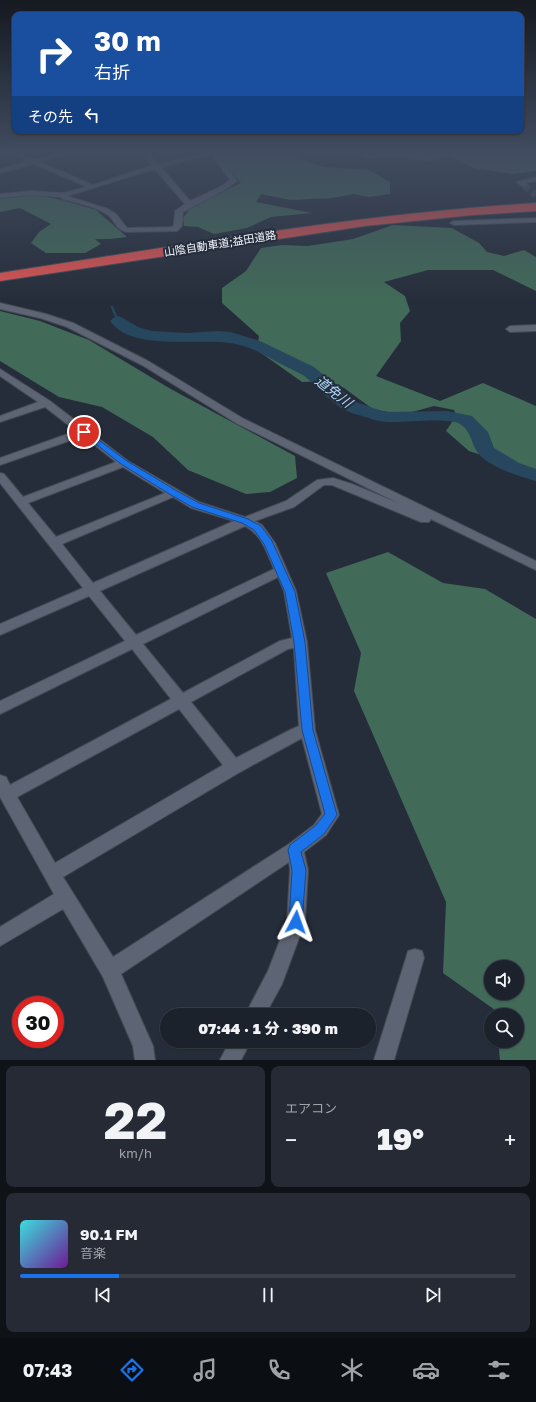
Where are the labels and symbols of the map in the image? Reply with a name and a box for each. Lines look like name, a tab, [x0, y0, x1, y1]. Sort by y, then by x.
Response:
street label: 山陰自動車道;益田道路	[163, 228, 277, 258]
water label: 道免川	[312, 371, 357, 412]
pin	[67, 415, 101, 449]
position arrow	[275, 901, 317, 943]
speed limit sign: 30	[12, 996, 64, 1048]

